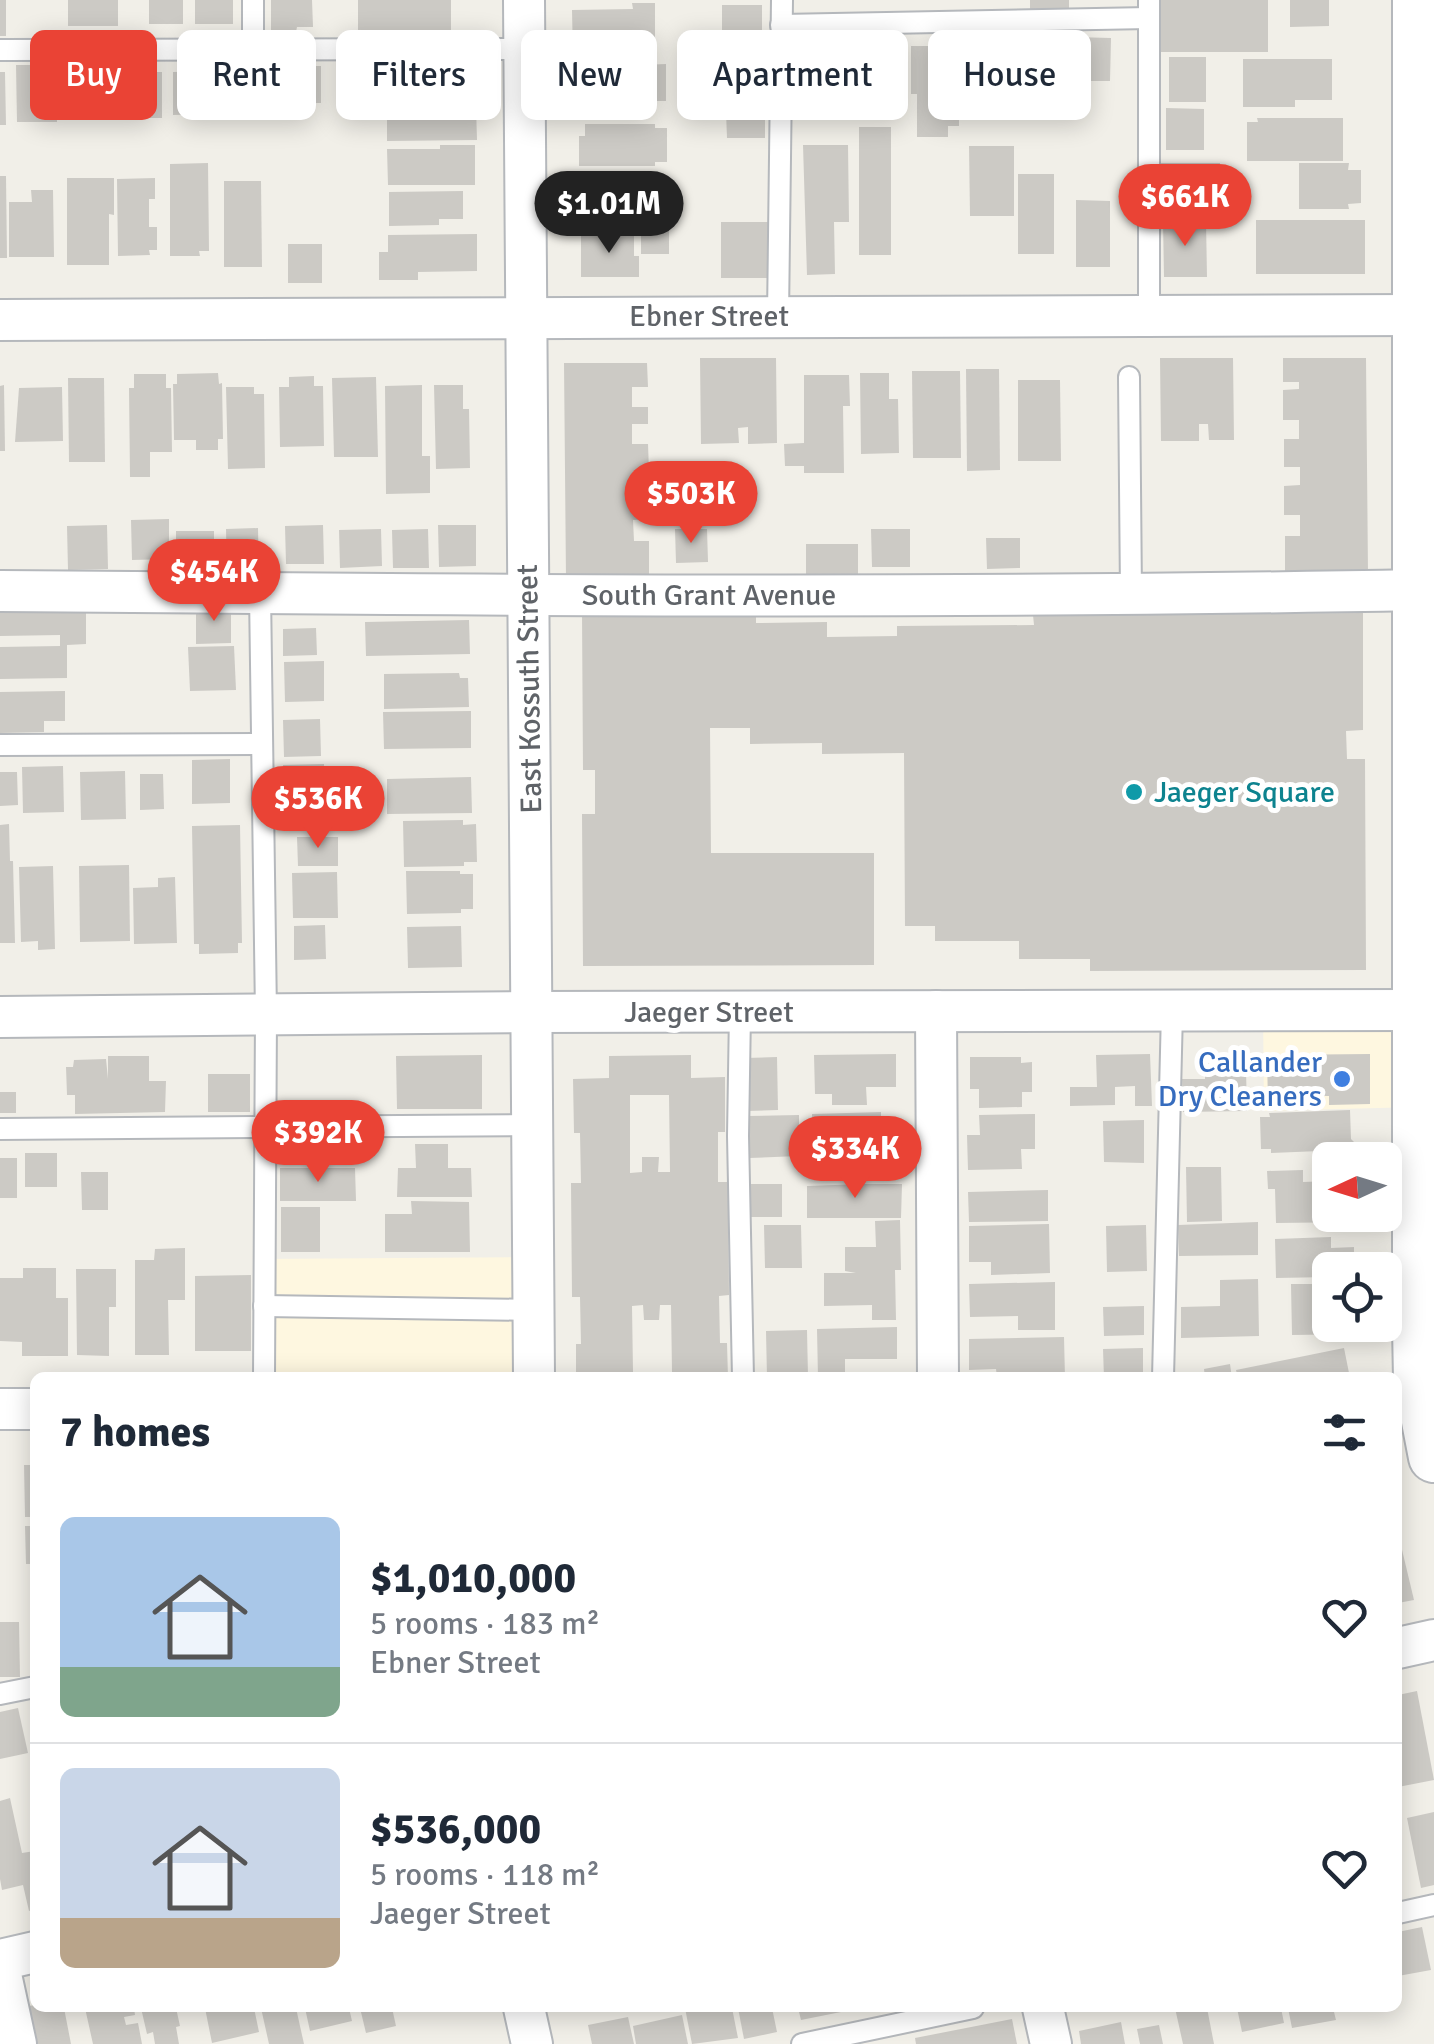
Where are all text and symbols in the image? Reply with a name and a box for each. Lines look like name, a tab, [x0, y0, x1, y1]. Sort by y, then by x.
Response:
chip: Buy	[30, 30, 157, 120]
chip: Rent	[177, 30, 316, 120]
chip: Filters	[336, 30, 501, 120]
chip: New	[521, 30, 657, 120]
chip: Apartment	[677, 30, 908, 120]
chip: House	[928, 30, 1091, 120]
pin: $661K	[1115, 164, 1255, 249]
pin: $1.01M	[528, 171, 690, 256]
text: $661K	[1141, 177, 1229, 216]
text: $1.01M	[557, 184, 661, 223]
street label: Ebner Street	[629, 298, 789, 335]
pin: $503K	[621, 461, 761, 546]
text: $503K	[647, 474, 735, 513]
pin: $454K	[144, 539, 284, 624]
text: $454K	[170, 552, 258, 591]
street label: East Kossuth Street	[509, 564, 550, 814]
street label: South Grant Avenue	[582, 577, 836, 614]
pin: $536K	[248, 766, 388, 851]
place label: Jaeger Square	[1154, 774, 1335, 811]
text: $536K	[274, 779, 362, 818]
marker: Jaeger Square	[1123, 781, 1145, 803]
street label: Jaeger Street	[624, 994, 794, 1031]
place label: Callander Dry Cleaners	[1158, 1044, 1322, 1115]
marker: Callander Dry Cleaners	[1331, 1068, 1353, 1090]
pin: $392K	[248, 1100, 388, 1185]
text: $392K	[274, 1113, 362, 1152]
pin: $334K	[785, 1116, 925, 1201]
text: $334K	[811, 1129, 899, 1168]
north arrow	[1312, 1142, 1402, 1232]
map controls	[1312, 1142, 1402, 1342]
button: locate	[1312, 1252, 1402, 1342]
icon: filters	[1317, 1405, 1372, 1460]
text: 7 homes	[60, 1407, 210, 1458]
text: $1,010,000	[370, 1553, 576, 1604]
icon: home	[140, 1557, 260, 1677]
icon: heart	[1317, 1590, 1372, 1645]
text: 5 rooms · 183 m²	[370, 1604, 600, 1643]
text: Ebner Street	[370, 1643, 541, 1682]
text: $536,000	[370, 1804, 541, 1855]
icon: home	[140, 1808, 260, 1928]
icon: heart	[1317, 1841, 1372, 1896]
text: 5 rooms · 118 m²	[370, 1855, 600, 1894]
text: Jaeger Street	[370, 1894, 551, 1933]

